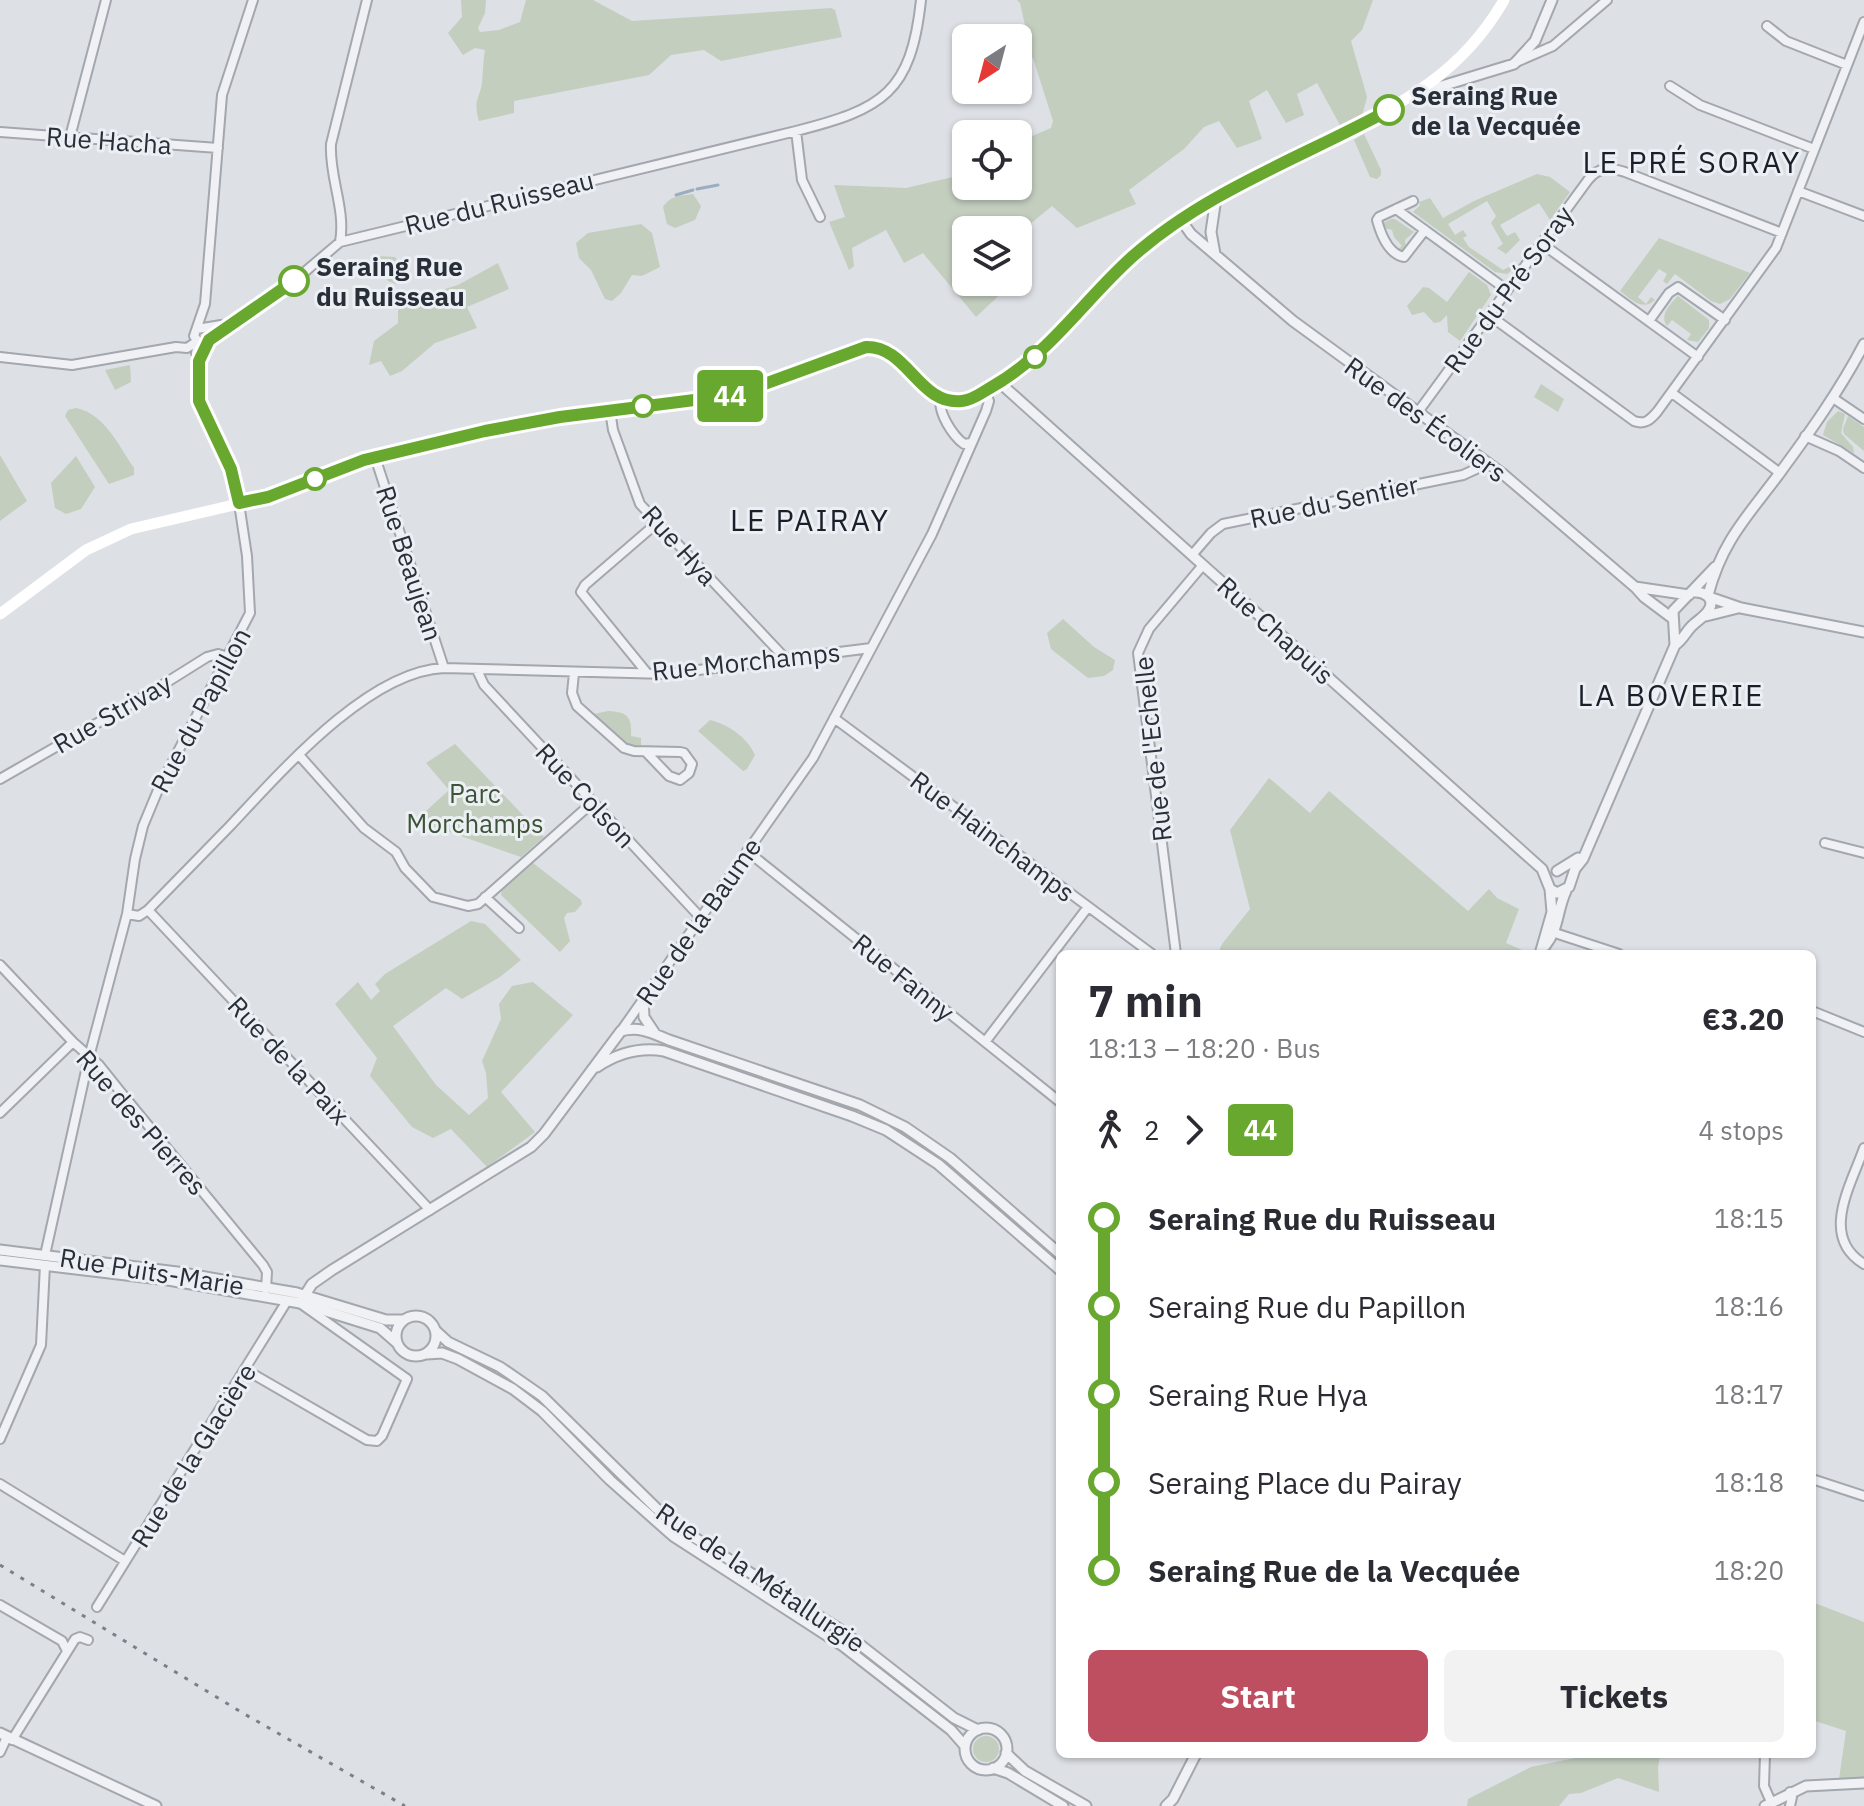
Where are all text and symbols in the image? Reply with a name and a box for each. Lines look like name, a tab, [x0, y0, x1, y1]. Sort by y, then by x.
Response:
north arrow	[952, 24, 1032, 104]
map controls	[952, 24, 1032, 296]
place label: Seraing Rue de la Vecquée	[1411, 78, 1581, 142]
marker: Seraing Rue de la Vecquée	[1374, 95, 1404, 125]
street label: Rue Hacha	[45, 119, 173, 161]
button: locate	[952, 120, 1032, 200]
district label: LE PRÉ SORAY	[1583, 142, 1801, 181]
street label: Rue du Ruisseau	[401, 162, 597, 242]
street label: Rue du Pré Soray	[1436, 199, 1580, 379]
button: layers	[952, 216, 1032, 296]
place label: Seraing Rue du Ruisseau	[316, 249, 465, 313]
marker: Seraing Rue du Ruisseau	[279, 266, 309, 296]
unlabelled marker	[1024, 346, 1046, 368]
street label: Rue des Écoliers	[1338, 349, 1514, 489]
line badge: 44	[694, 370, 766, 422]
text: 44	[713, 377, 747, 414]
unlabelled marker	[632, 395, 654, 417]
street label: Rue du Sentier	[1247, 466, 1422, 535]
unlabelled marker	[304, 468, 326, 490]
street label: Rue Beaujean	[369, 481, 451, 645]
street label: Rue Hya	[635, 498, 725, 592]
district label: LE PAIRAY	[730, 500, 890, 539]
street label: Rue Chapuis	[1211, 569, 1341, 691]
street label: Rue du Papillon	[142, 622, 258, 798]
street label: Rue Morchamps	[650, 634, 842, 688]
street label: Rue de l'Echelle	[1125, 655, 1179, 843]
street label: Rue Strivay	[47, 665, 177, 761]
district label: LA BOVERIE	[1578, 675, 1764, 714]
street label: Rue Colson	[529, 735, 643, 855]
street label: Rue Hainchamps	[904, 763, 1082, 909]
park label: Parc Morchamps	[406, 776, 544, 840]
street label: Rue de la Baume	[628, 831, 768, 1011]
street label: Rue Fanny	[846, 926, 962, 1028]
text: 7 min	[1088, 972, 1203, 1029]
street label: Rue de la Paix	[221, 989, 357, 1131]
text: €3.20	[1702, 999, 1784, 1038]
text: 18:13 – 18:20 · Bus	[1088, 1031, 1321, 1065]
street label: Rue des Pierres	[69, 1042, 215, 1202]
icon: walk	[1088, 1108, 1132, 1152]
icon: forward	[1172, 1108, 1216, 1152]
text: 44	[1244, 1111, 1277, 1148]
text: 2	[1144, 1113, 1160, 1147]
text: 4 stops	[1698, 1113, 1784, 1147]
text: Seraing Rue du Ruisseau	[1148, 1199, 1496, 1238]
text: 18:15	[1714, 1201, 1784, 1235]
street label: Rue Puits-Marie	[57, 1240, 247, 1302]
text: Seraing Rue du Papillon	[1148, 1287, 1466, 1326]
text: 18:16	[1714, 1289, 1784, 1323]
street label: Rue de la Glacière	[123, 1357, 263, 1553]
text: Seraing Rue Hya	[1148, 1375, 1368, 1414]
text: 18:17	[1714, 1377, 1784, 1411]
text: Seraing Place du Pairay	[1148, 1463, 1462, 1502]
text: 18:18	[1714, 1465, 1784, 1499]
street label: Rue de la Métallurgie	[650, 1494, 872, 1660]
text: Seraing Rue de la Vecquée	[1148, 1551, 1520, 1590]
text: 18:20	[1714, 1553, 1784, 1587]
button: Start	[1088, 1650, 1428, 1742]
button: Tickets	[1444, 1650, 1784, 1742]

